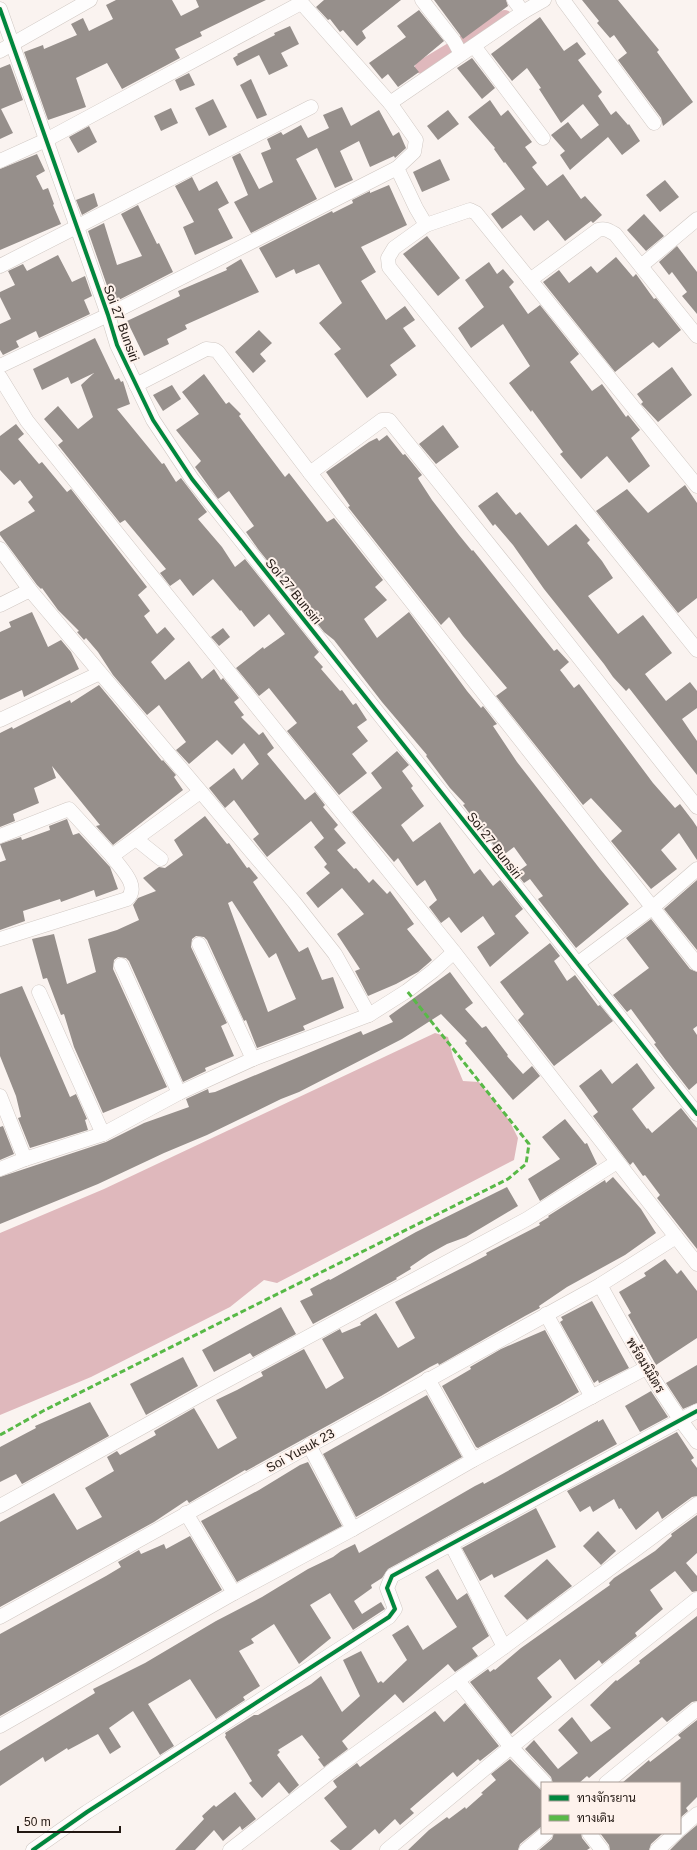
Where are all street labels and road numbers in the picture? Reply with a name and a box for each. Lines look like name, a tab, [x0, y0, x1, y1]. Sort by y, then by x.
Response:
street label: Soi 27 Bunsiri	[101, 283, 142, 364]
street label: Soi 27 Bunsiri	[263, 555, 325, 627]
street label: Soi 27 Bunsiri	[464, 809, 525, 882]
street label: พร้อมนิมิตร	[623, 1334, 670, 1396]
street label: Soi Yusuk 23	[264, 1426, 337, 1475]

